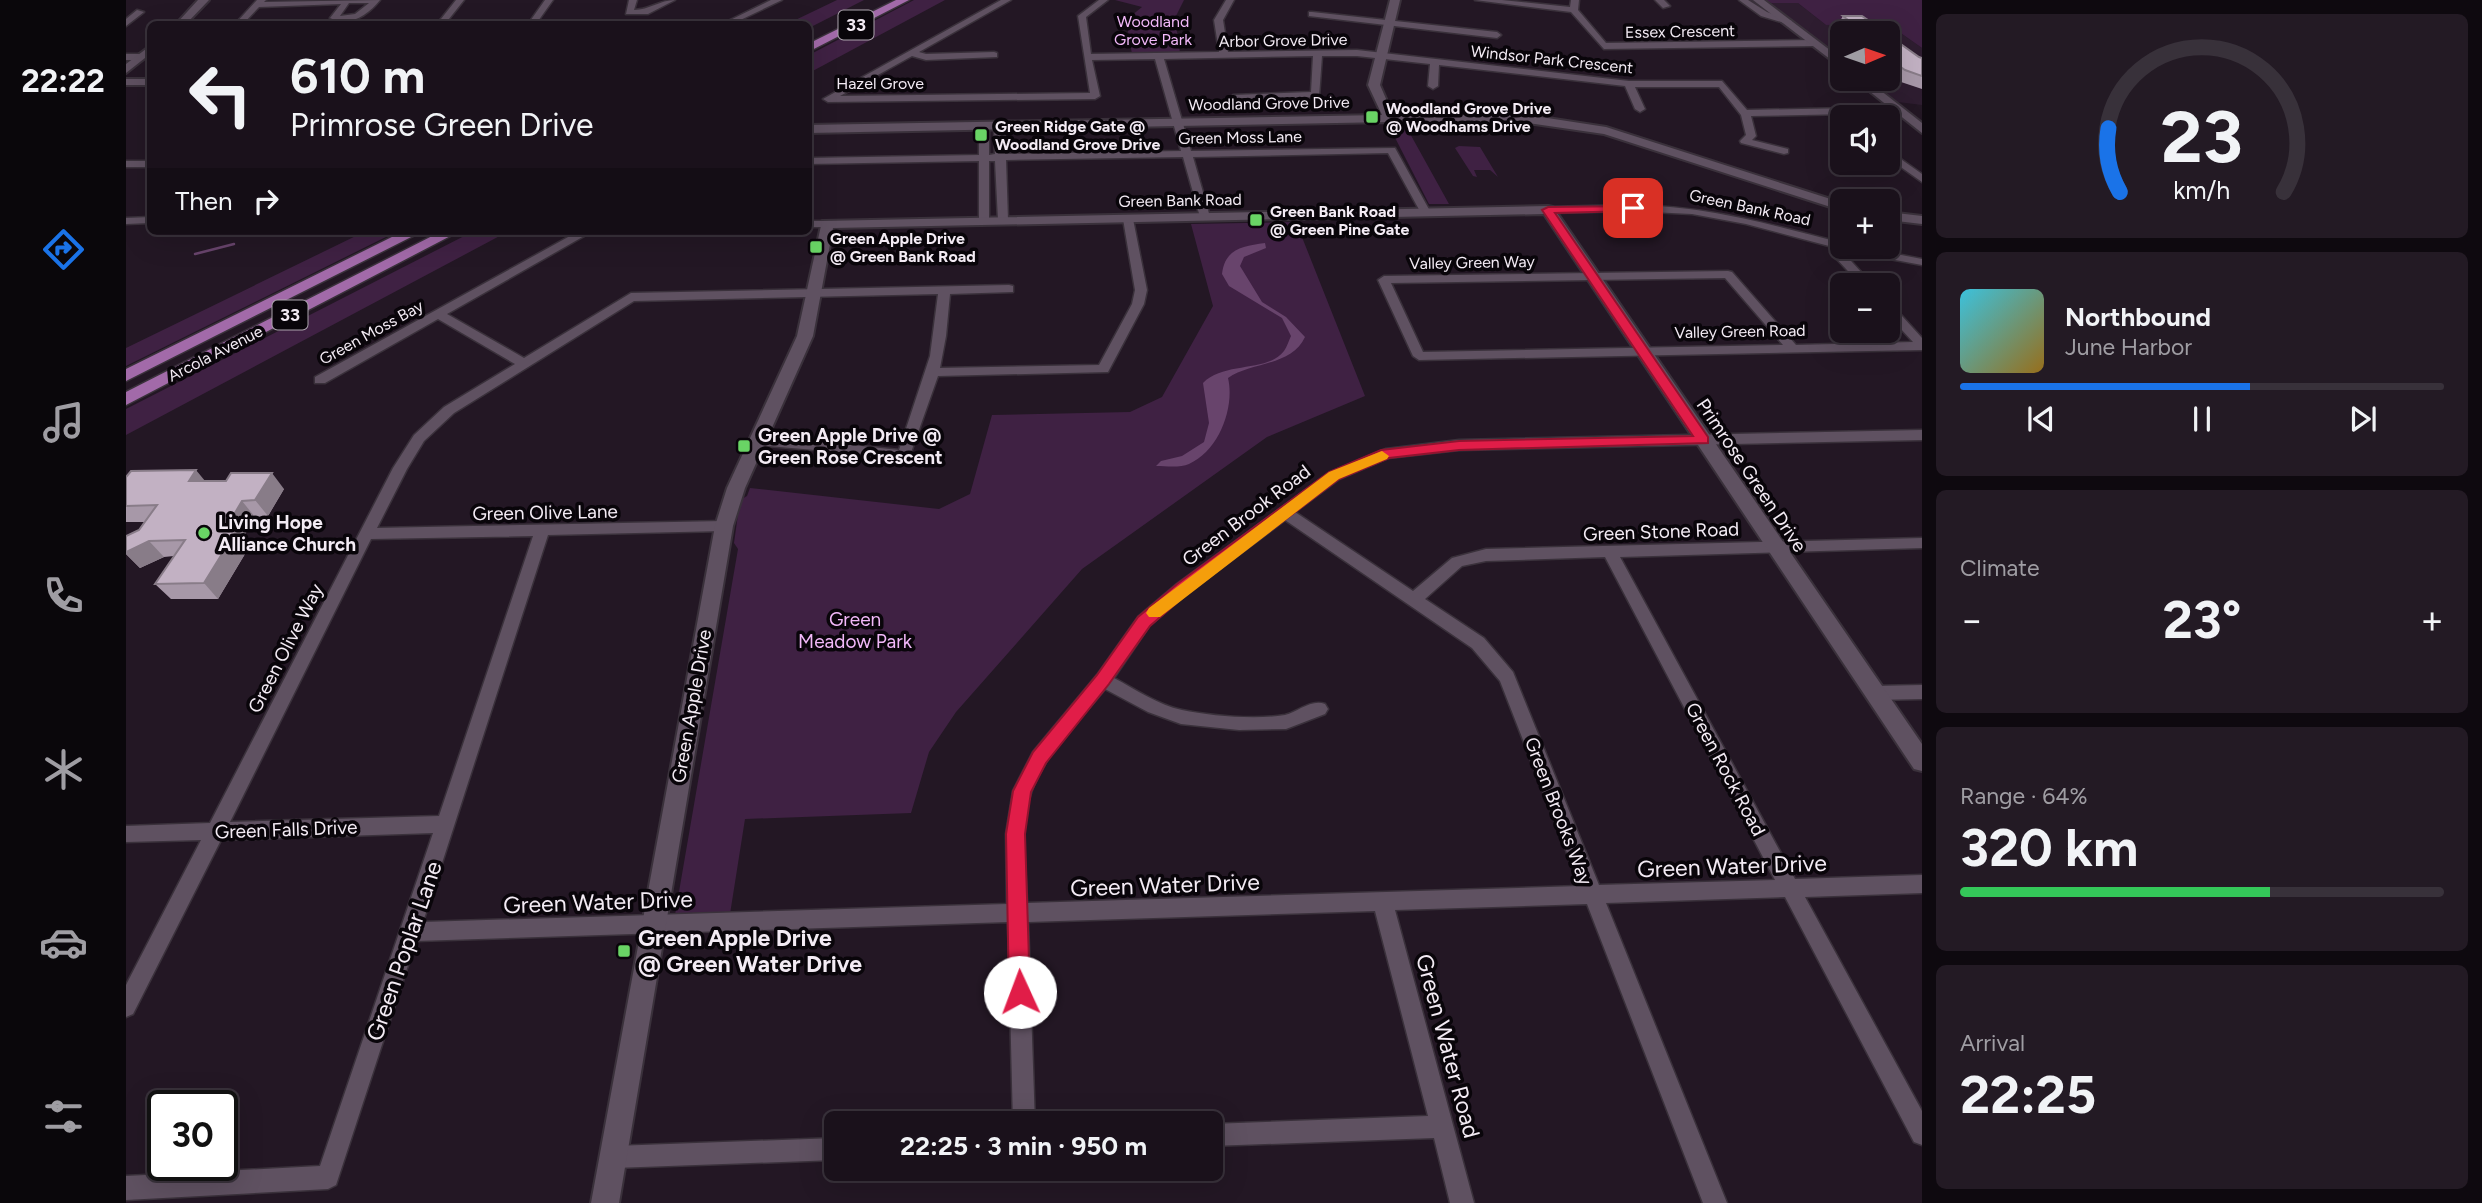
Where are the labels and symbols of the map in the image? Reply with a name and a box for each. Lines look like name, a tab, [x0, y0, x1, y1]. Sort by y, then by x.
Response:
road number: 33	[838, 10, 874, 40]
park label: Woodland Grove Park	[1114, 12, 1192, 49]
street label: Essex Crescent	[1625, 21, 1735, 42]
north arrow	[1830, 21, 1900, 91]
street label: Arbor Grove Drive	[1218, 30, 1348, 51]
street label: Windsor Park Crescent	[1470, 42, 1634, 77]
street label: Hazel Grove	[836, 74, 924, 93]
street label: Woodland Grove Drive	[1188, 93, 1350, 114]
place label: Woodland Grove Drive @ Woodhams Drive	[1386, 99, 1551, 136]
marker: Woodland Grove Drive @ Woodhams Drive	[1364, 109, 1380, 125]
place label: Green Ridge Gate @ Woodland Grove Drive	[995, 117, 1160, 154]
marker: Green Ridge Gate @ Woodland Grove Drive	[973, 127, 989, 143]
street label: Green Moss Lane	[1178, 127, 1302, 148]
pin	[1603, 178, 1663, 238]
street label: Green Bank Road	[1688, 185, 1812, 230]
street label: Green Bank Road	[1118, 190, 1242, 211]
place label: Green Bank Road @ Green Pine Gate	[1270, 202, 1410, 239]
marker: Green Bank Road @ Green Pine Gate	[1248, 212, 1264, 228]
place label: Green Apple Drive @ Green Bank Road	[830, 229, 976, 266]
marker: Green Apple Drive @ Green Bank Road	[808, 239, 824, 255]
street label: Valley Green Way	[1409, 252, 1536, 273]
street label: Green Moss Bay	[316, 296, 427, 369]
road number: 33	[272, 300, 308, 330]
street label: Arcola Avenue	[165, 321, 266, 385]
street label: Valley Green Road	[1674, 321, 1806, 342]
street label: Primrose Green Drive	[1692, 394, 1811, 556]
place label: Green Apple Drive @ Green Rose Crescent	[758, 424, 943, 469]
marker: Green Apple Drive @ Green Rose Crescent	[736, 438, 752, 454]
street label: Green Brook Road	[1178, 460, 1315, 571]
street label: Green Olive Lane	[472, 500, 618, 525]
place label: Living Hope Alliance Church	[218, 511, 356, 556]
street label: Green Stone Road	[1583, 517, 1739, 546]
marker: Living Hope Alliance Church	[196, 525, 212, 541]
street label: Green Olive Way	[243, 580, 328, 717]
park label: Green Meadow Park	[798, 608, 913, 653]
street label: Green Apple Drive	[667, 628, 716, 785]
street label: Green Rock Road	[1681, 699, 1770, 840]
street label: Green Brooks Way	[1520, 734, 1597, 888]
street label: Green Falls Drive	[214, 816, 358, 843]
street label: Green Water Drive	[1637, 849, 1827, 883]
street label: Green Poplar Lane	[360, 857, 448, 1045]
street label: Green Water Drive	[1070, 868, 1260, 902]
street label: Green Water Drive	[503, 885, 693, 919]
place label: Green Apple Drive @ Green Water Drive	[638, 924, 862, 978]
marker: Green Apple Drive @ Green Water Drive	[616, 943, 632, 959]
street label: Green Water Road	[1410, 951, 1486, 1141]
position arrow	[983, 955, 1057, 1029]
speed limit sign: 30	[147, 1090, 238, 1181]

